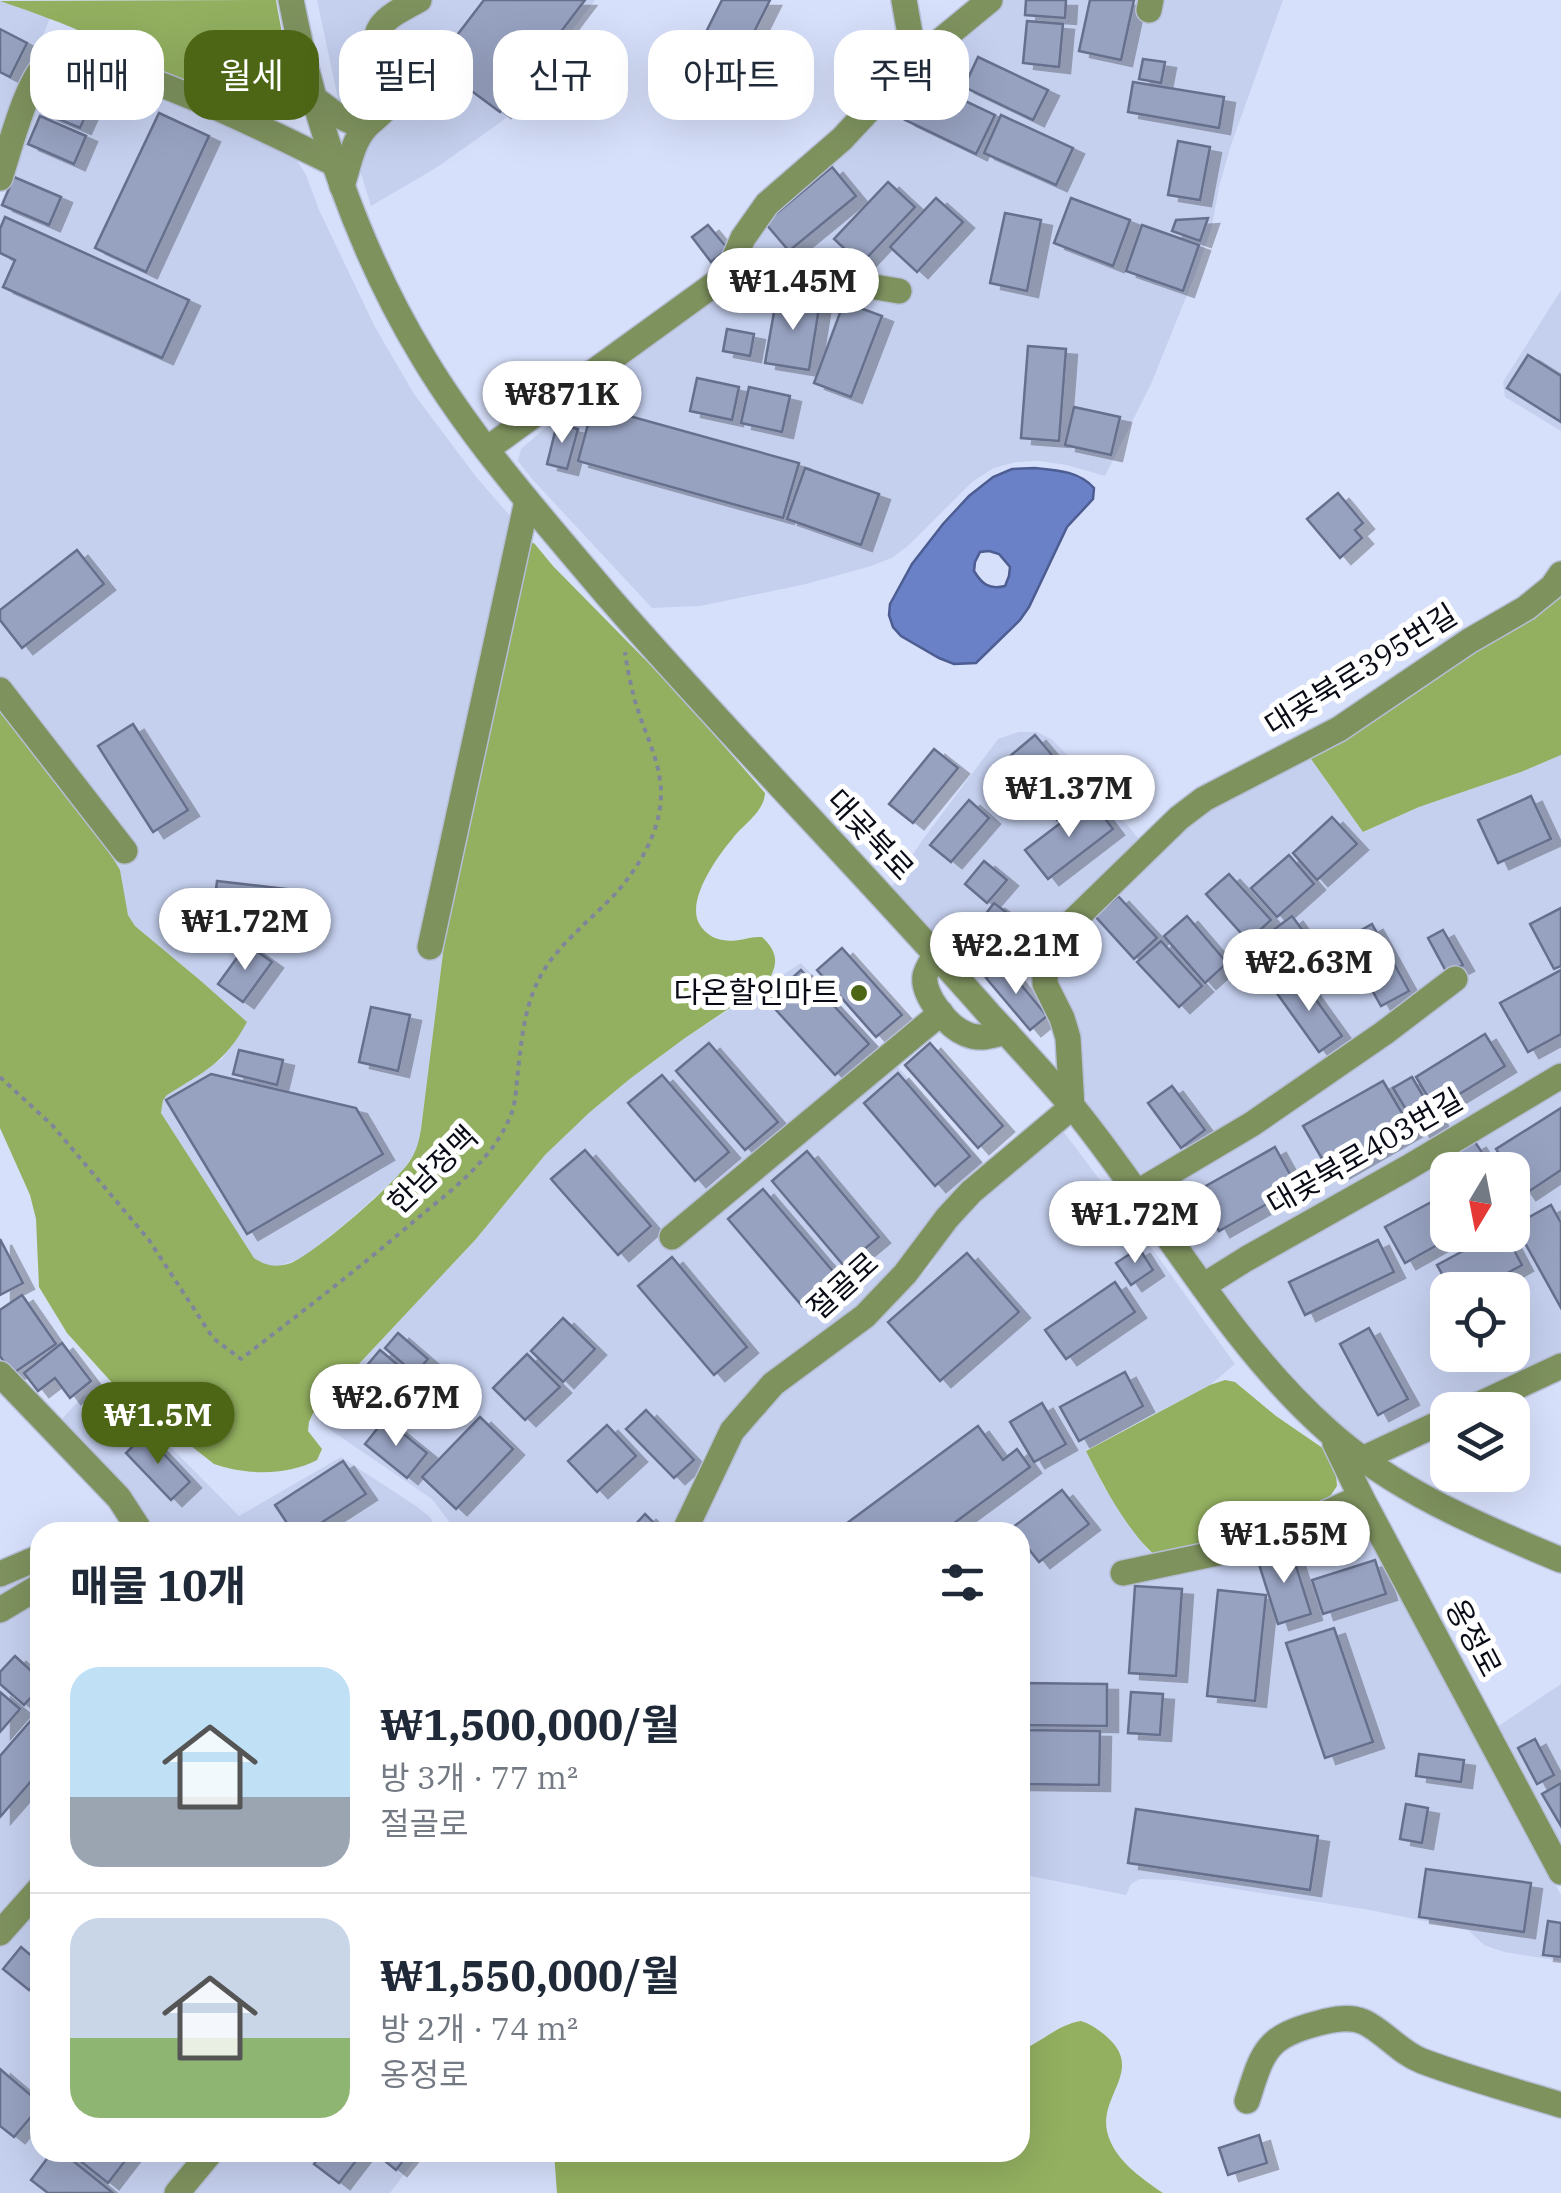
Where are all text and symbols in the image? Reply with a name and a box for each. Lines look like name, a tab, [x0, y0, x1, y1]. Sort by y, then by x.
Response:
chip: 매매	[30, 30, 164, 120]
chip: 월세	[184, 30, 319, 120]
chip: 필터	[339, 30, 473, 120]
chip: 신규	[493, 30, 628, 120]
chip: 아파트	[648, 30, 814, 120]
chip: 주택	[834, 30, 969, 120]
pin: ₩1.45M	[712, 248, 874, 333]
text: ₩1.45M	[729, 259, 857, 301]
pin: ₩871K	[492, 361, 632, 446]
text: ₩871K	[505, 372, 619, 414]
street label: 대곶북로395번길	[1257, 594, 1464, 743]
pin: ₩1.37M	[988, 755, 1150, 840]
text: ₩1.37M	[1005, 766, 1133, 808]
street label: 대곶북로	[819, 780, 923, 888]
pin: ₩1.72M	[164, 888, 326, 973]
text: ₩1.72M	[181, 899, 309, 941]
pin: ₩2.21M	[935, 912, 1097, 997]
text: ₩2.21M	[952, 923, 1080, 965]
pin: ₩2.63M	[1228, 929, 1390, 1014]
text: ₩2.63M	[1245, 940, 1373, 982]
place label: 다온할인마트	[673, 972, 839, 1011]
marker: 다온할인마트	[848, 982, 870, 1004]
street label: 대곶북로403번길	[1259, 1079, 1469, 1222]
street label: 한남정맥	[379, 1117, 485, 1221]
north arrow	[1430, 1152, 1530, 1252]
map controls	[1430, 1152, 1530, 1492]
pin: ₩1.72M	[1054, 1181, 1216, 1266]
text: ₩1.72M	[1071, 1192, 1199, 1234]
street label: 절골로	[798, 1243, 886, 1327]
button: locate	[1430, 1272, 1530, 1372]
pin: ₩2.67M	[315, 1364, 477, 1449]
text: ₩2.67M	[332, 1375, 460, 1417]
pin: ₩1.5M	[88, 1382, 228, 1467]
button: layers	[1430, 1392, 1530, 1492]
text: ₩1.5M	[104, 1393, 212, 1435]
pin: ₩1.55M	[1203, 1501, 1365, 1586]
text: ₩1.55M	[1220, 1512, 1348, 1554]
icon: filters	[935, 1555, 990, 1610]
text: 매물 10개	[70, 1558, 246, 1613]
street label: 옹정로	[1438, 1592, 1511, 1683]
text: ₩1,500,000/월	[380, 1697, 680, 1752]
icon: home	[150, 1707, 270, 1827]
text: 방 3개 · 77 m²	[380, 1756, 578, 1798]
text: 절골로	[380, 1802, 468, 1844]
text: ₩1,550,000/월	[380, 1948, 680, 2003]
icon: home	[150, 1958, 270, 2078]
text: 방 2개 · 74 m²	[380, 2007, 578, 2049]
text: 옹정로	[380, 2053, 468, 2095]

